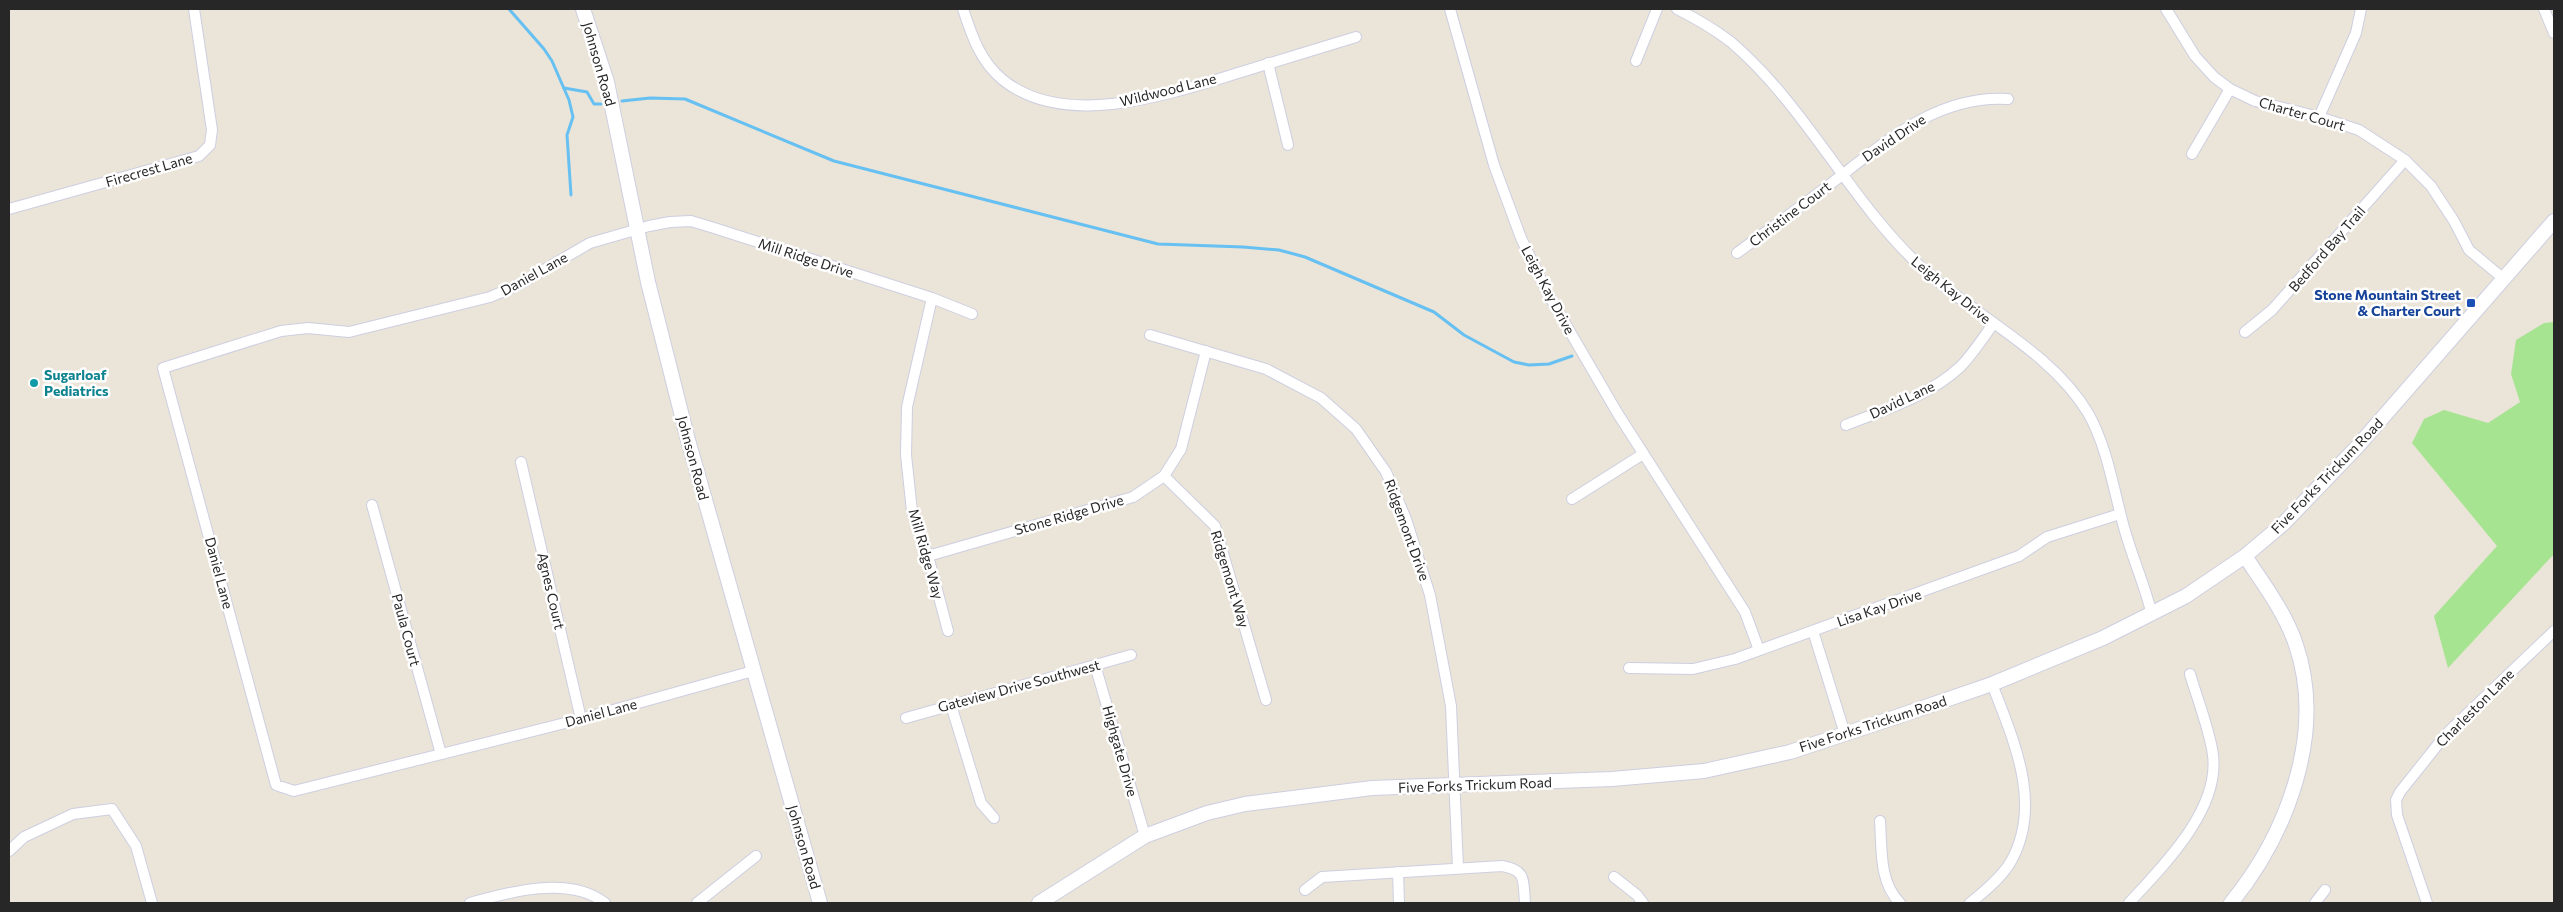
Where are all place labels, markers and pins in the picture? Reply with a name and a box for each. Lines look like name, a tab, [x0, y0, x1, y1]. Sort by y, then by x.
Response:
place label: Stone Mountain Street & Charter Court	[2314, 286, 2461, 319]
marker: Stone Mountain Street & Charter Court	[2465, 297, 2477, 309]
place label: Sugarloaf Pediatrics	[44, 366, 109, 399]
marker: Sugarloaf Pediatrics	[28, 377, 40, 389]

